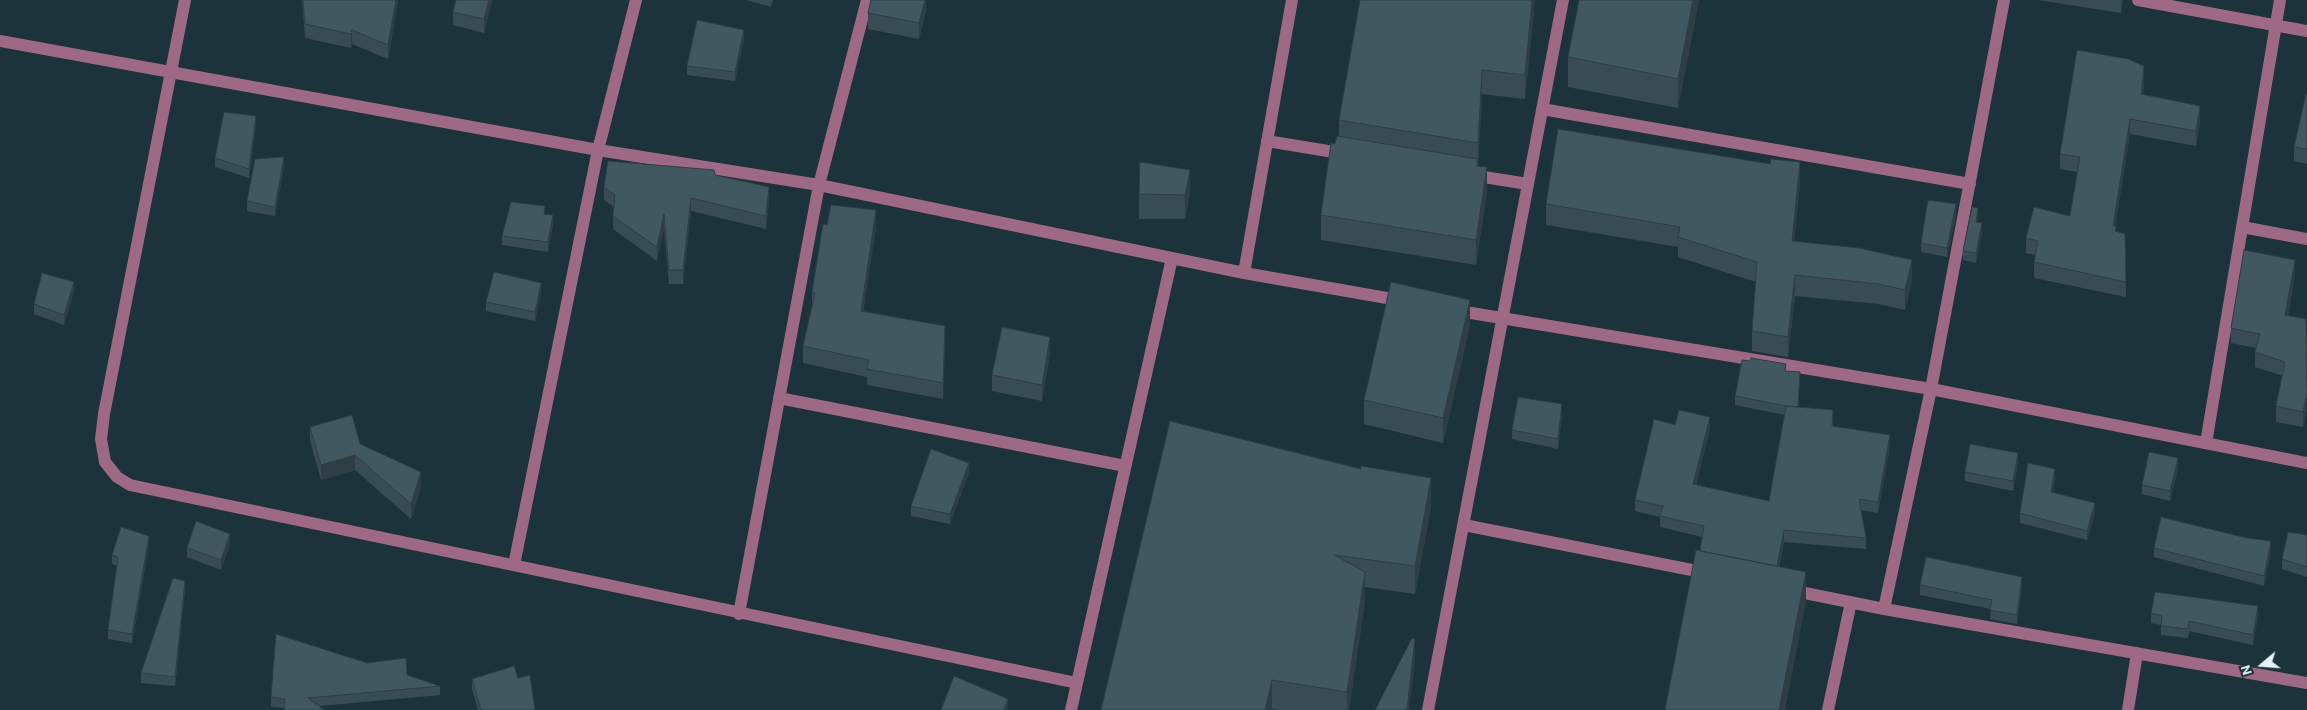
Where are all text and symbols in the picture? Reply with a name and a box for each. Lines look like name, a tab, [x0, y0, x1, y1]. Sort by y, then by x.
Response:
north arrow	[2237, 640, 2287, 690]
text: N	[2238, 662, 2257, 677]

